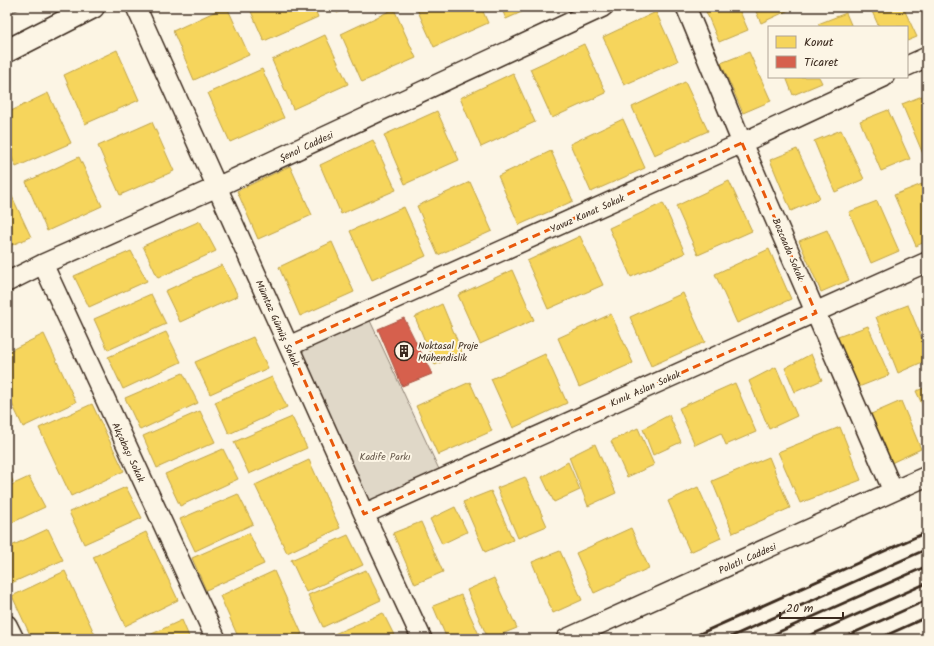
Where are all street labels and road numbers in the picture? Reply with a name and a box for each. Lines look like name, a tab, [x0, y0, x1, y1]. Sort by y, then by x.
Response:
street label: Şenol Caddesi	[277, 127, 337, 166]
street label: Yavuz Kanat Sokak	[547, 190, 628, 238]
street label: Bozcaada Sokak	[768, 216, 809, 284]
street label: Mümtaz Gümüş Sokak	[251, 277, 304, 370]
street label: Kınık Aslan Sokak	[607, 366, 684, 412]
street label: Akçabaşı Sokak	[107, 420, 149, 485]
street label: Polatlı Caddesi	[716, 539, 779, 579]

